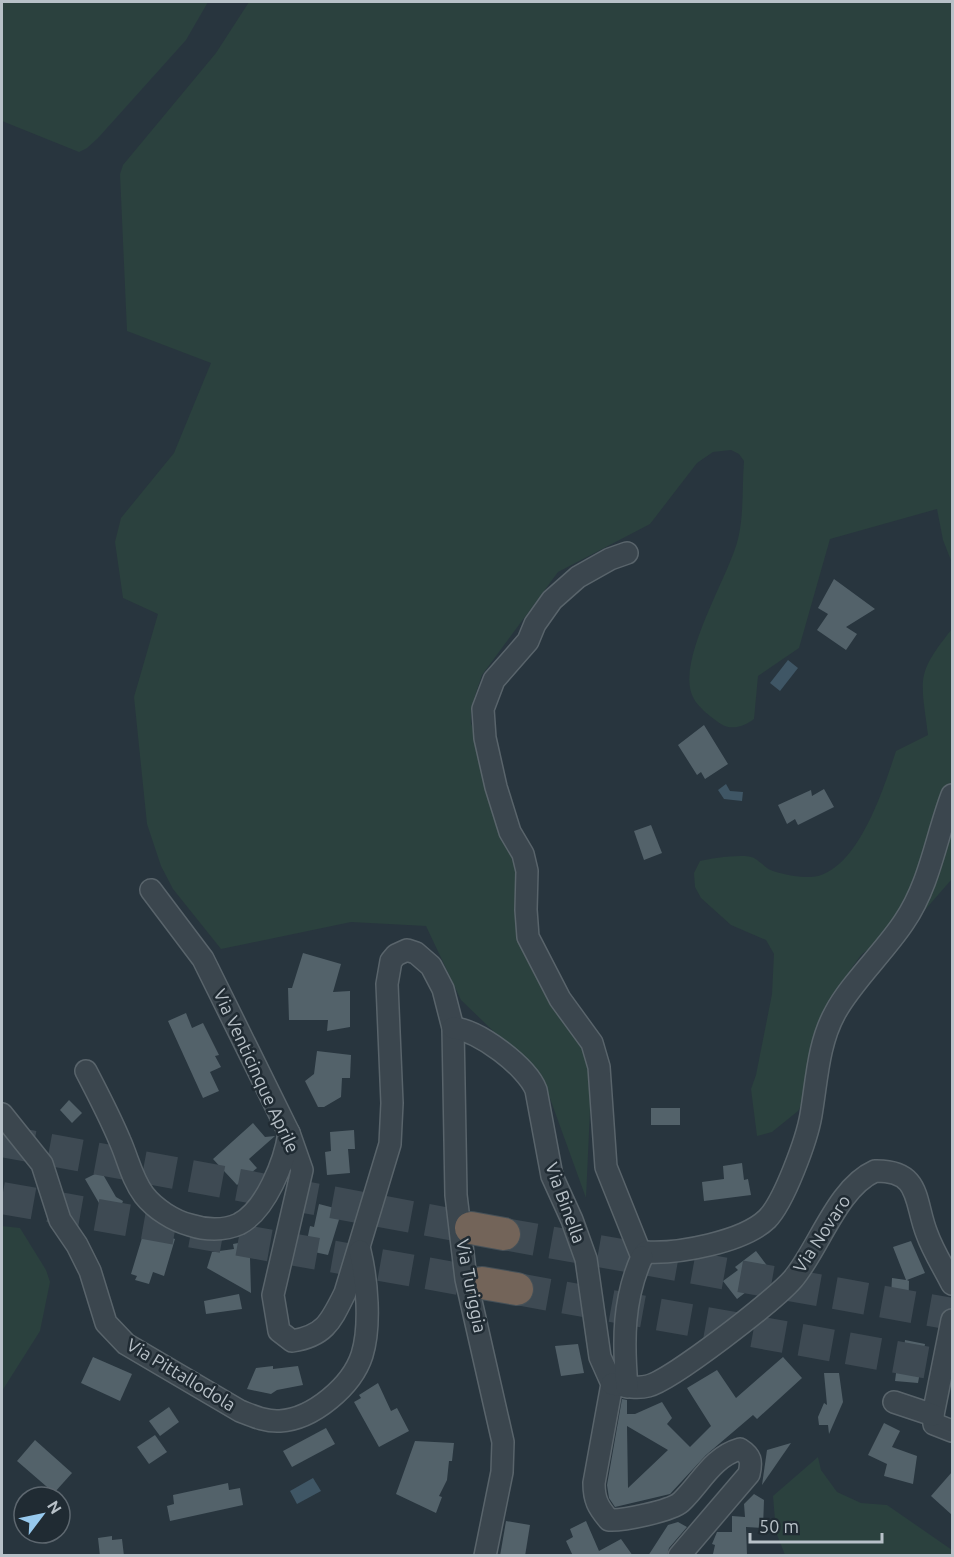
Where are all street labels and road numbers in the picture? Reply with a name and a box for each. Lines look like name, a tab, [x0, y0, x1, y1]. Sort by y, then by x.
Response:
street label: Via Venticinque Aprile	[210, 986, 304, 1156]
street label: Via Binella	[542, 1160, 590, 1246]
street label: Via Novaro	[789, 1191, 854, 1276]
street label: Via Turiggia	[453, 1237, 491, 1334]
street label: Via Pittallodola	[124, 1334, 240, 1414]

